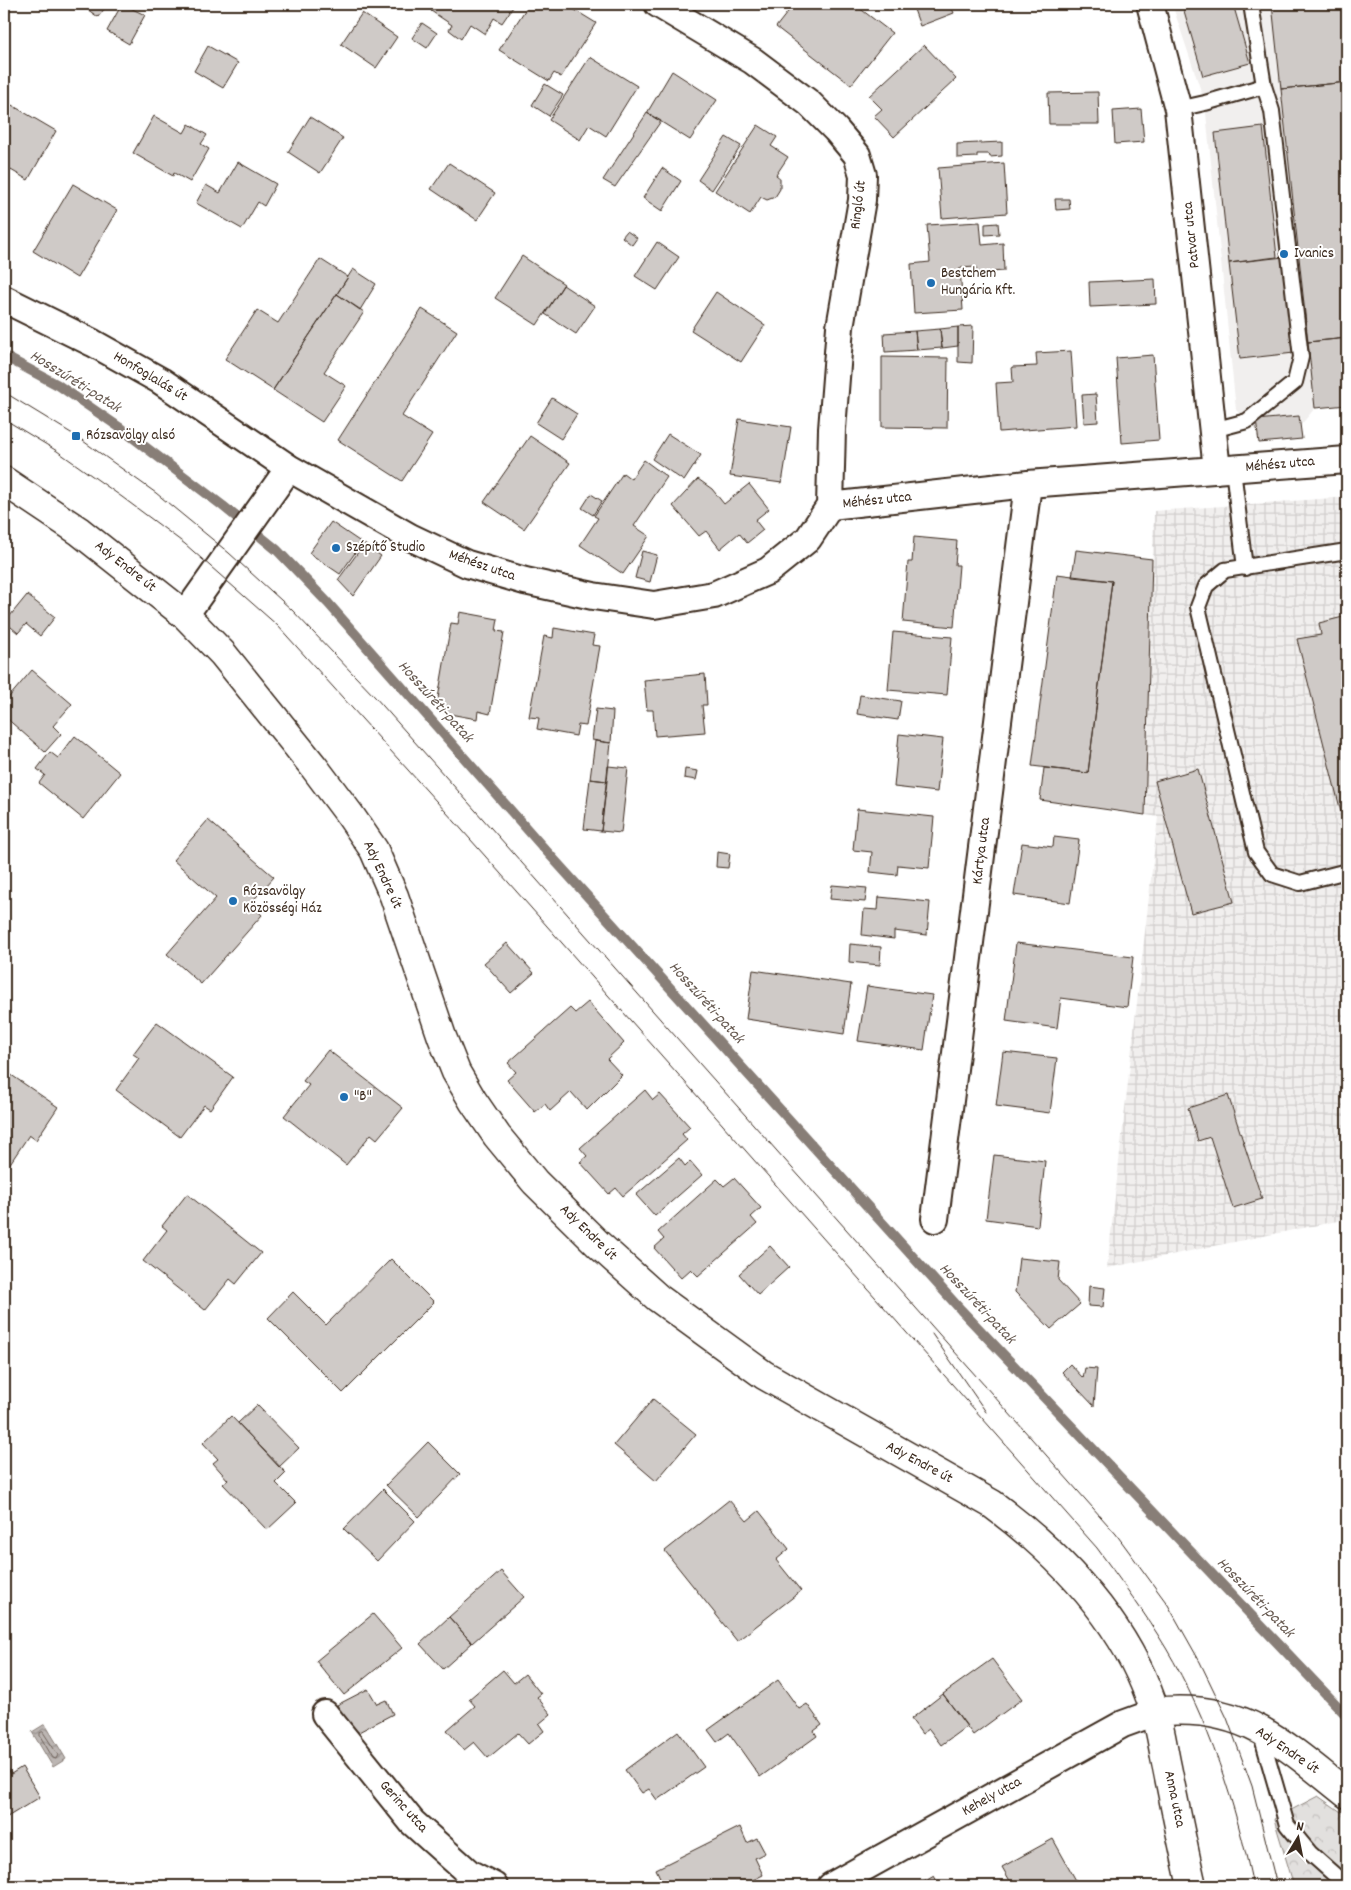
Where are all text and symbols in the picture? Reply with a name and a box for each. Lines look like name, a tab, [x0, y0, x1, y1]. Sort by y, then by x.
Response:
street label: Ringló út	[845, 179, 873, 231]
street label: Patvar utca	[1177, 200, 1206, 269]
place label: Ivanics	[1294, 243, 1334, 265]
marker: Ivanics	[1278, 248, 1290, 260]
place label: Bestchem Hungária Kft.	[941, 263, 1015, 302]
marker: Bestchem Hungária Kft.	[925, 277, 937, 289]
water label: Hosszúréti-patak	[25, 345, 126, 420]
street label: Honfoglalás út	[109, 346, 192, 408]
place label: Rózsavölgy alsó	[86, 425, 176, 447]
marker: Rózsavölgy alsó	[70, 430, 82, 442]
street label: Méhész utca	[1245, 451, 1316, 479]
street label: Méhész utca	[841, 486, 913, 516]
street label: Ady Endre út	[89, 536, 161, 598]
place label: Szépítő Studio	[346, 537, 425, 559]
marker: Szépítő Studio	[330, 542, 342, 554]
street label: Méhész utca	[446, 544, 519, 588]
water label: Hosszúréti-patak	[392, 656, 479, 749]
street label: Kártya utca	[967, 815, 997, 886]
street label: Ady Endre út	[357, 837, 408, 913]
place label: Rózsavölgy Közösségi Ház	[243, 881, 322, 920]
marker: Rózsavölgy Közösségi Ház	[227, 895, 239, 907]
water label: Hosszúréti-patak	[663, 957, 750, 1050]
place label: "B"	[354, 1086, 372, 1108]
marker: "B"	[338, 1091, 350, 1103]
street label: Ady Endre út	[554, 1200, 622, 1267]
water label: Hosszúréti-patak	[933, 1258, 1022, 1351]
street label: Ady Endre út	[882, 1436, 957, 1490]
water label: Hosszúréti-patak	[1211, 1553, 1300, 1644]
street label: Ady Endre út	[1251, 1721, 1324, 1781]
street label: Anna utca	[1157, 1769, 1191, 1830]
street label: Kehely utca	[958, 1771, 1027, 1822]
street label: Gerinc utca	[373, 1776, 433, 1839]
north arrow	[1274, 1812, 1324, 1862]
text: N	[1295, 1817, 1305, 1838]

